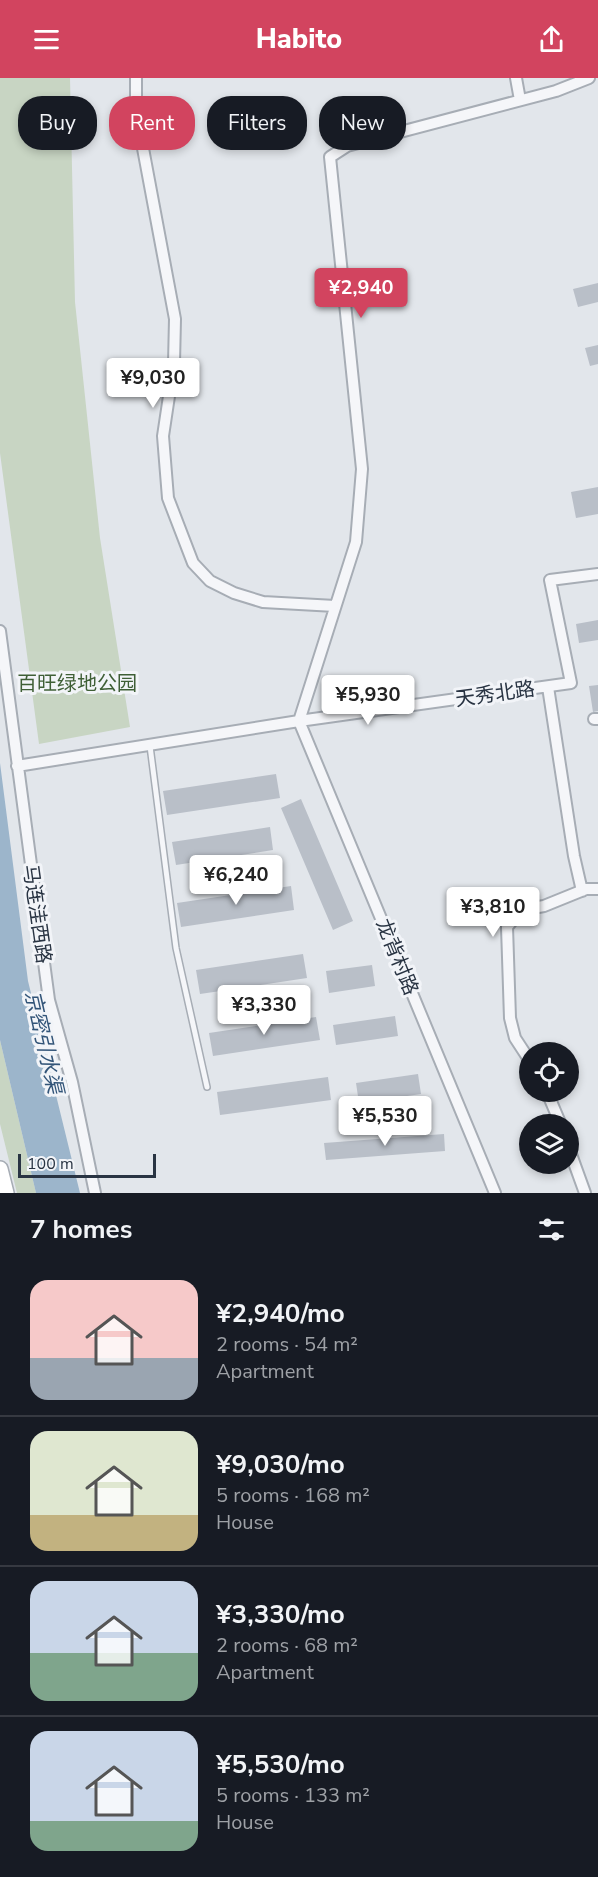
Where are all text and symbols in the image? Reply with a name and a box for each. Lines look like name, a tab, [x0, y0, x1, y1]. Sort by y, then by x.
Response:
text: Habito	[256, 21, 342, 58]
icon: menu	[30, 23, 63, 56]
icon: share	[535, 23, 568, 56]
chip: Buy	[18, 96, 97, 150]
chip: Rent	[109, 96, 195, 150]
chip: Filters	[207, 96, 307, 150]
chip: New	[319, 96, 406, 150]
pin: ¥2,940	[312, 268, 410, 319]
text: ¥2,940	[329, 274, 393, 301]
pin: ¥9,030	[104, 358, 202, 409]
text: ¥9,030	[121, 364, 185, 391]
park label: 百旺绿地公园	[17, 670, 137, 697]
pin: ¥5,930	[319, 675, 417, 726]
street label: 天秀北路	[454, 675, 536, 713]
text: ¥5,930	[336, 681, 400, 708]
pin: ¥6,240	[187, 855, 285, 906]
text: ¥6,240	[204, 861, 268, 888]
street label: 马连洼西路	[17, 863, 57, 965]
pin: ¥3,810	[444, 887, 542, 938]
text: ¥3,810	[461, 893, 525, 920]
street label: 龙背村路	[369, 915, 425, 999]
pin: ¥3,330	[215, 985, 313, 1036]
water label: 京密引水渠	[19, 988, 70, 1099]
text: ¥3,330	[232, 991, 296, 1018]
map controls	[519, 1042, 579, 1174]
button: locate	[519, 1042, 579, 1102]
pin: ¥5,530	[336, 1096, 434, 1147]
text: ¥5,530	[353, 1102, 417, 1129]
button: layers	[519, 1114, 579, 1174]
scale bar	[18, 1151, 156, 1178]
text: 100 m	[27, 1153, 74, 1175]
text: 7 homes	[30, 1212, 132, 1247]
icon: filters	[535, 1213, 568, 1246]
text: ¥2,940/mo	[216, 1296, 345, 1331]
icon: home	[78, 1304, 150, 1376]
text: 2 rooms · 54 m²	[216, 1331, 358, 1358]
text: Apartment	[216, 1358, 314, 1385]
text: ¥9,030/mo	[216, 1447, 345, 1482]
icon: home	[78, 1455, 150, 1527]
text: 5 rooms · 168 m²	[216, 1482, 370, 1509]
text: House	[216, 1509, 274, 1536]
text: ¥3,330/mo	[216, 1597, 345, 1632]
icon: home	[78, 1605, 150, 1677]
text: 2 rooms · 68 m²	[216, 1632, 358, 1659]
text: Apartment	[216, 1659, 314, 1686]
text: ¥5,530/mo	[216, 1747, 345, 1782]
icon: home	[78, 1755, 150, 1827]
text: 5 rooms · 133 m²	[216, 1782, 370, 1809]
text: House	[216, 1809, 274, 1836]

